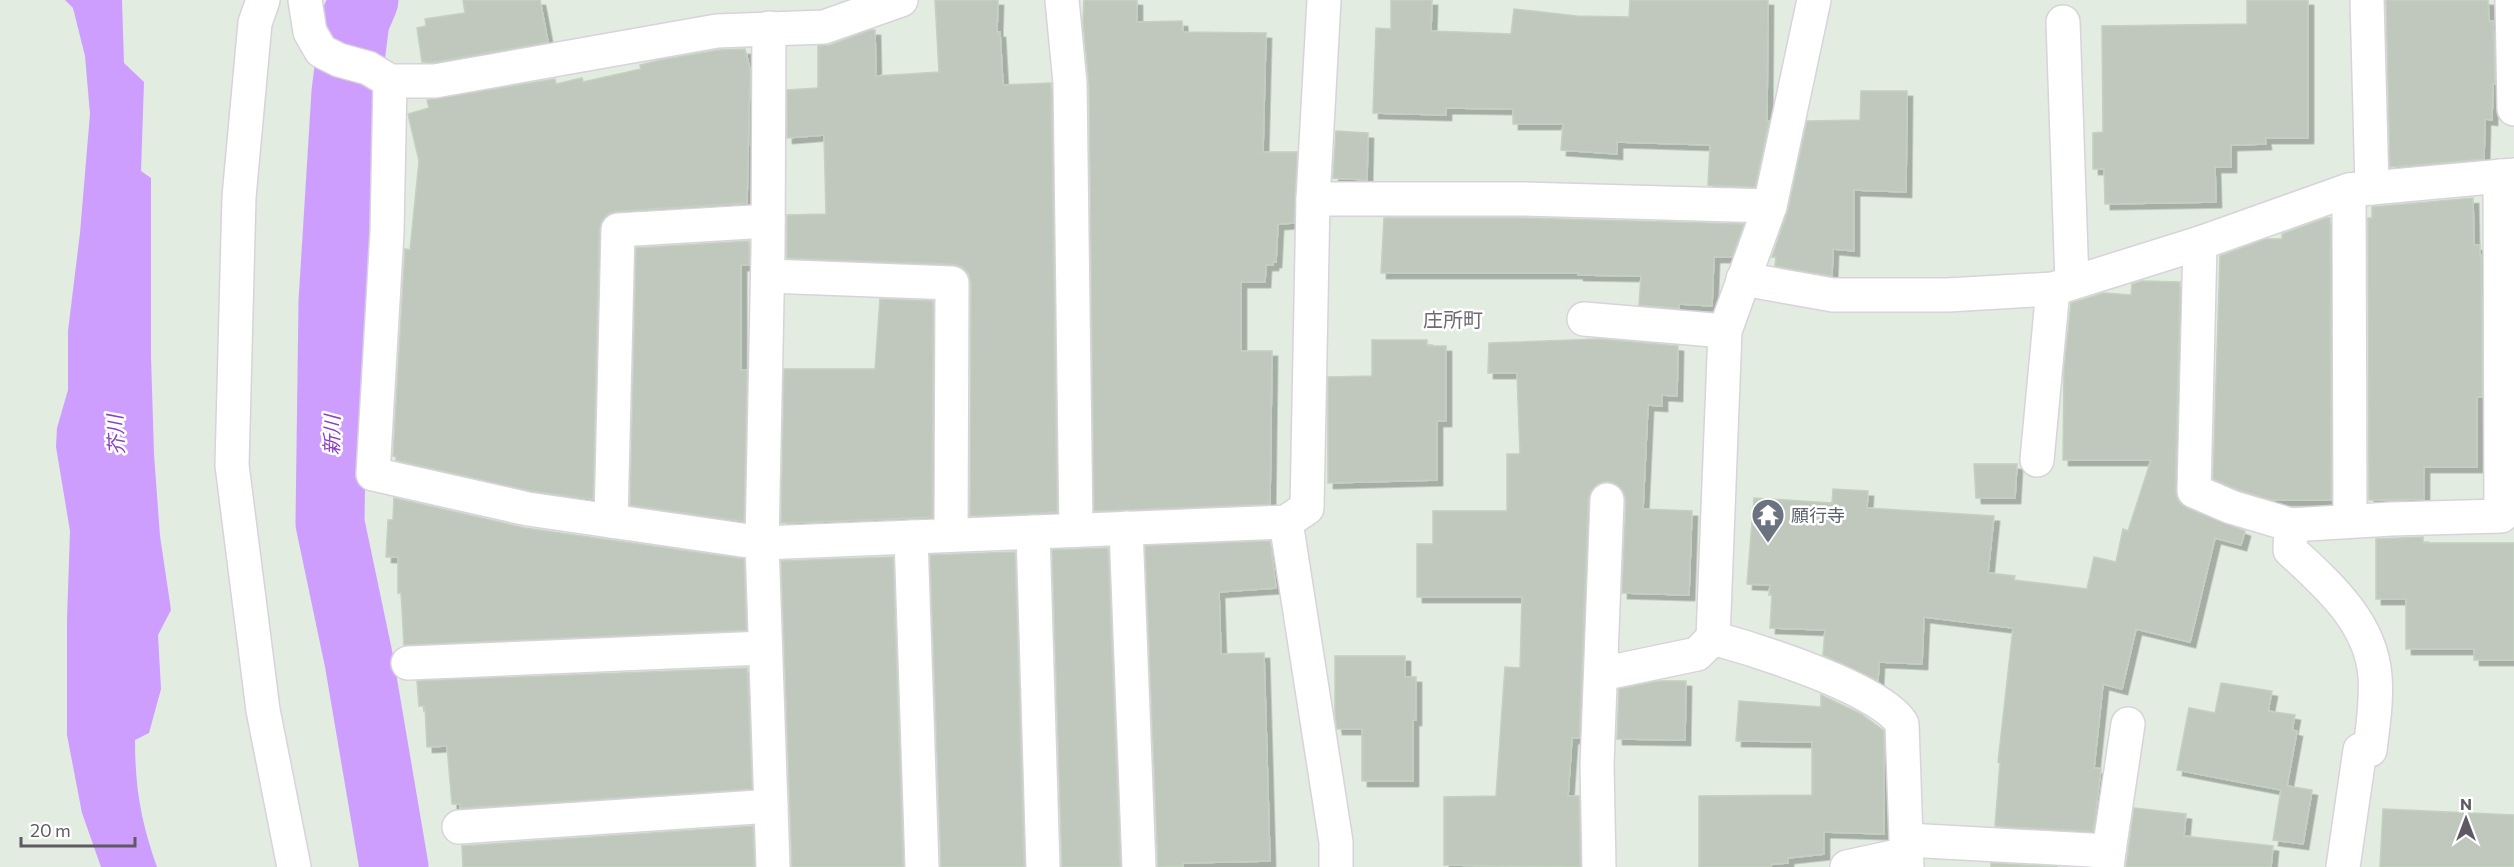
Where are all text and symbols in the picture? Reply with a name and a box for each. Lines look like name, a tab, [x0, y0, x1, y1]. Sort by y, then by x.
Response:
district label: 庄所町	[1423, 307, 1483, 331]
water label: 芥川	[102, 412, 128, 456]
water label: 新川	[319, 413, 343, 455]
temple icon: 願行寺	[1750, 497, 1786, 544]
place label: 願行寺	[1791, 504, 1845, 526]
north arrow	[2436, 789, 2496, 849]
text: N	[2460, 794, 2472, 813]
scale bar	[21, 810, 135, 848]
text: 20 m	[30, 819, 71, 841]

